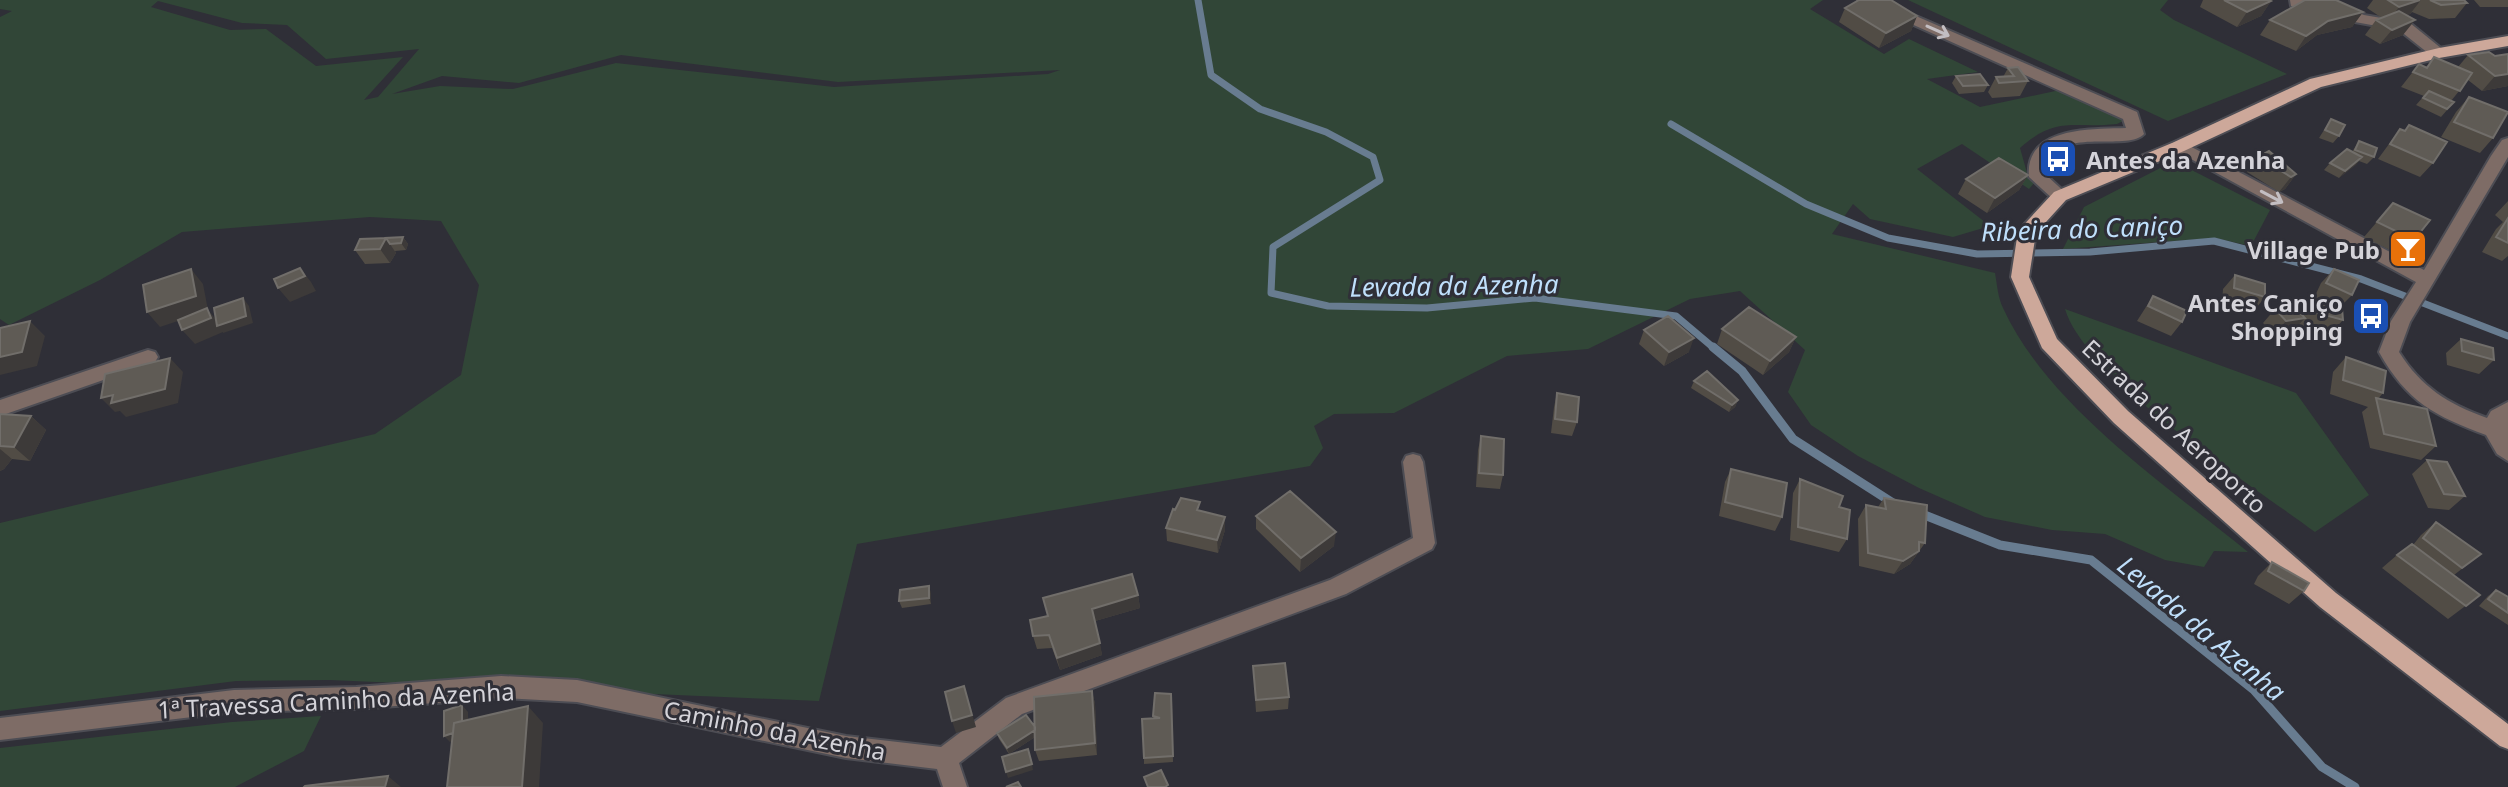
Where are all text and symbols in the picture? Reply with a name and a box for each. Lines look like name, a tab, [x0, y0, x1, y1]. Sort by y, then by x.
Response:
one-way arrow	[1925, 25, 1950, 40]
bus stop icon: Antes da Azenha	[2037, 138, 2079, 180]
place label: Antes da Azenha	[2086, 143, 2285, 176]
one-way arrow	[2259, 189, 2283, 205]
water label: Ribeira do Caniço	[1980, 206, 2184, 250]
bar icon: Village Pub	[2387, 228, 2429, 270]
place label: Village Pub	[2247, 233, 2380, 266]
water label: Levada da Azenha	[1349, 265, 1559, 305]
place label: Antes Caniço Shopping	[2188, 286, 2343, 347]
bus stop icon: Antes Caniço Shopping	[2350, 295, 2392, 337]
street label: Estrada do Aeroporto	[2075, 332, 2275, 520]
water label: Levada da Azenha	[2110, 547, 2294, 709]
street label: 1ª Travessa Caminho da Azenha	[157, 674, 515, 726]
street label: Caminho da Azenha	[661, 692, 889, 768]

